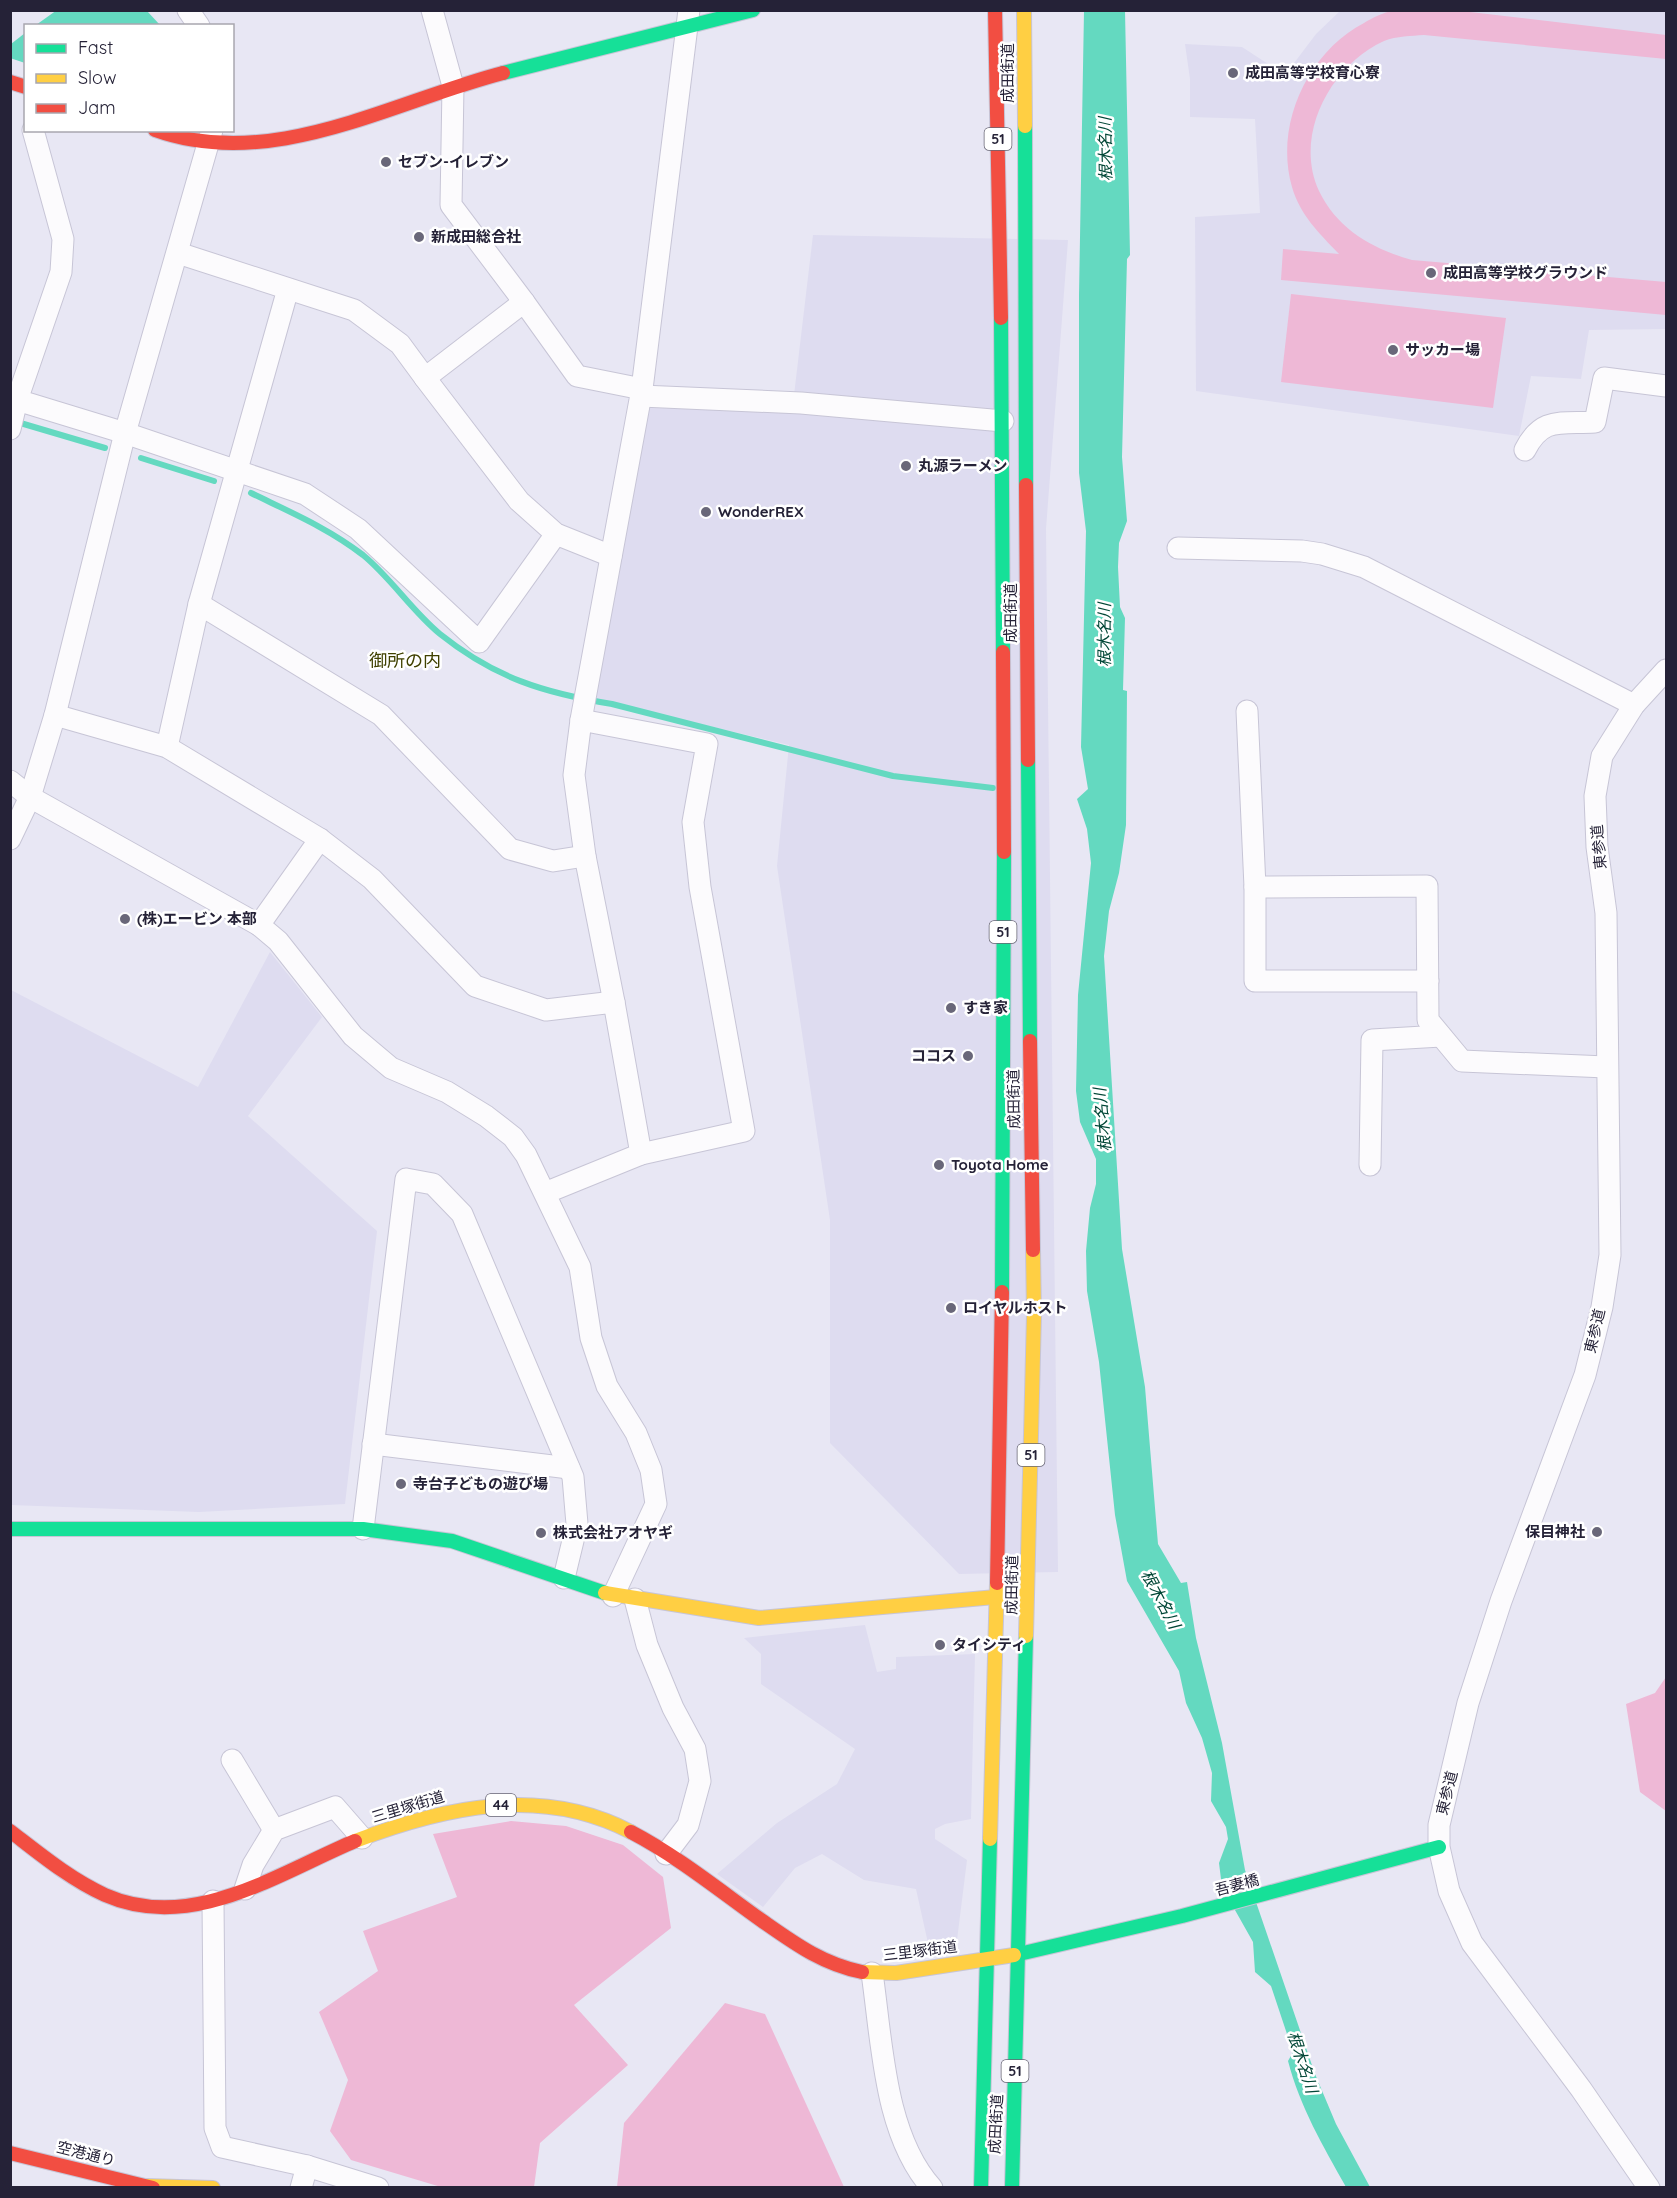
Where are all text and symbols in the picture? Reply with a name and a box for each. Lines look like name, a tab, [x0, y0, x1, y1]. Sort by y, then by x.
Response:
legend	[24, 24, 234, 132]
text: Fast	[78, 36, 113, 59]
street label: 成田街道	[998, 43, 1017, 103]
place label: 成田高等学校育心寮	[1245, 63, 1380, 82]
text: Slow	[78, 66, 116, 89]
marker: 成田高等学校育心寮	[1226, 66, 1240, 80]
text: Jam	[78, 96, 116, 119]
water label: 根木名川	[1094, 115, 1116, 181]
road number: 51	[984, 128, 1012, 150]
place label: セブン-イレブン	[398, 152, 509, 171]
marker: セブン-イレブン	[379, 155, 393, 169]
place label: 新成田総合社	[431, 227, 521, 246]
marker: 新成田総合社	[412, 230, 426, 244]
place label: 成田高等学校グラウンド	[1443, 263, 1608, 282]
marker: 成田高等学校グラウンド	[1424, 266, 1438, 280]
place label: サッカー場	[1405, 340, 1480, 359]
marker: サッカー場	[1386, 343, 1400, 357]
place label: 丸源ラーメン	[918, 456, 1007, 475]
marker: 丸源ラーメン	[899, 459, 913, 473]
place label: WonderREX	[718, 502, 804, 521]
marker: WonderREX	[699, 505, 713, 519]
street label: 成田街道	[1001, 583, 1020, 643]
water label: 根木名川	[1094, 601, 1114, 667]
district label: 御所の内	[369, 649, 441, 672]
street label: 東参道	[1587, 824, 1610, 870]
place label: (株)エービン 本部	[137, 909, 257, 928]
marker: (株)エービン 本部	[118, 912, 132, 926]
road number: 51	[990, 921, 1016, 943]
place label: すき家	[963, 998, 1008, 1017]
marker: すき家	[944, 1001, 958, 1015]
place label: ココス	[911, 1046, 956, 1065]
marker: ココス	[961, 1049, 975, 1063]
street label: 成田街道	[1003, 1069, 1024, 1129]
water label: 根木名川	[1089, 1085, 1115, 1153]
place label: Toyota Home	[951, 1155, 1049, 1174]
marker: Toyota Home	[932, 1158, 946, 1172]
place label: ロイヤルホスト	[963, 1298, 1068, 1317]
marker: ロイヤルホスト	[944, 1301, 958, 1315]
street label: 東参道	[1580, 1307, 1609, 1355]
road number: 51	[1018, 1444, 1044, 1466]
place label: 寺台子どもの遊び場	[413, 1474, 548, 1493]
marker: 寺台子どもの遊び場	[394, 1477, 408, 1491]
place label: 保目神社	[1525, 1522, 1585, 1541]
place label: 株式会社アオヤギ	[553, 1523, 673, 1542]
marker: 保目神社	[1590, 1525, 1604, 1539]
marker: 株式会社アオヤギ	[534, 1526, 548, 1540]
street label: 成田街道	[1001, 1555, 1022, 1615]
water label: 根木名川	[1137, 1566, 1186, 1634]
place label: タイシティ	[952, 1635, 1026, 1654]
marker: タイシティ	[933, 1638, 947, 1652]
street label: 東参道	[1432, 1769, 1461, 1817]
street label: 三里塚街道	[369, 1786, 447, 1827]
road number: 44	[486, 1794, 516, 1816]
street label: 吾妻橋	[1213, 1870, 1261, 1900]
street label: 三里塚街道	[882, 1937, 958, 1965]
water label: 根木名川	[1284, 2028, 1323, 2097]
road number: 51	[1002, 2060, 1028, 2082]
street label: 成田街道	[984, 2094, 1007, 2154]
street label: 空港通り	[55, 2137, 118, 2170]

